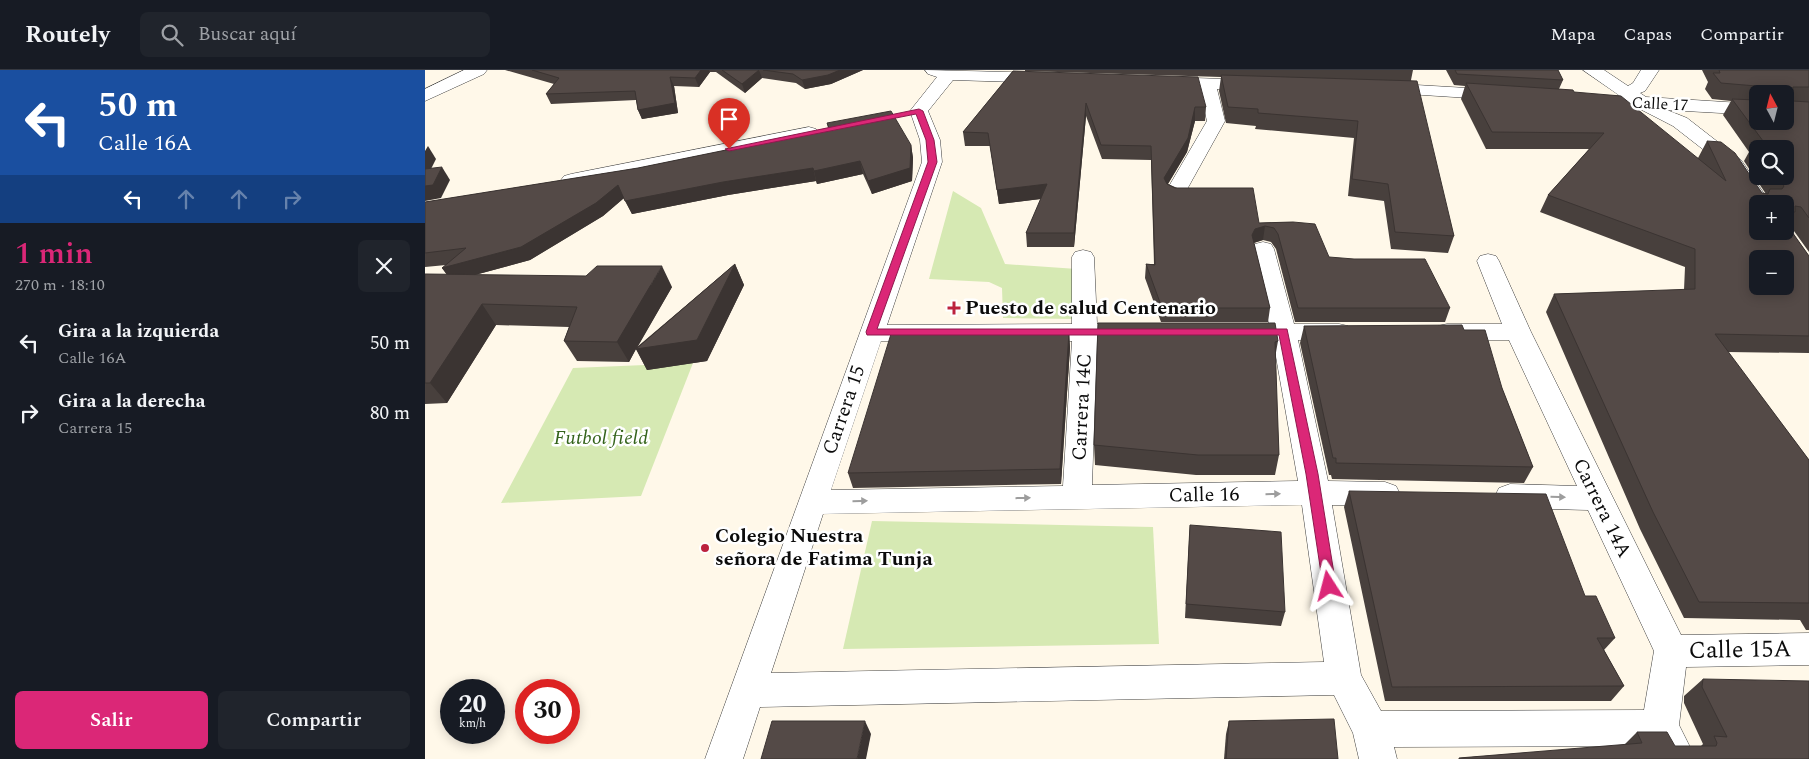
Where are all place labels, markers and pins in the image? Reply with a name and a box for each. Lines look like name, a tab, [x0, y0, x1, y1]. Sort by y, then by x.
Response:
pin	[708, 98, 750, 149]
place label: Puesto de salud Centenario	[965, 293, 1216, 323]
marker: Puesto de salud Centenario	[947, 301, 961, 315]
place label: Colegio Nuestra señora de Fatima Tunja	[715, 521, 933, 574]
marker: Colegio Nuestra señora de Fatima Tunja	[699, 542, 711, 554]

